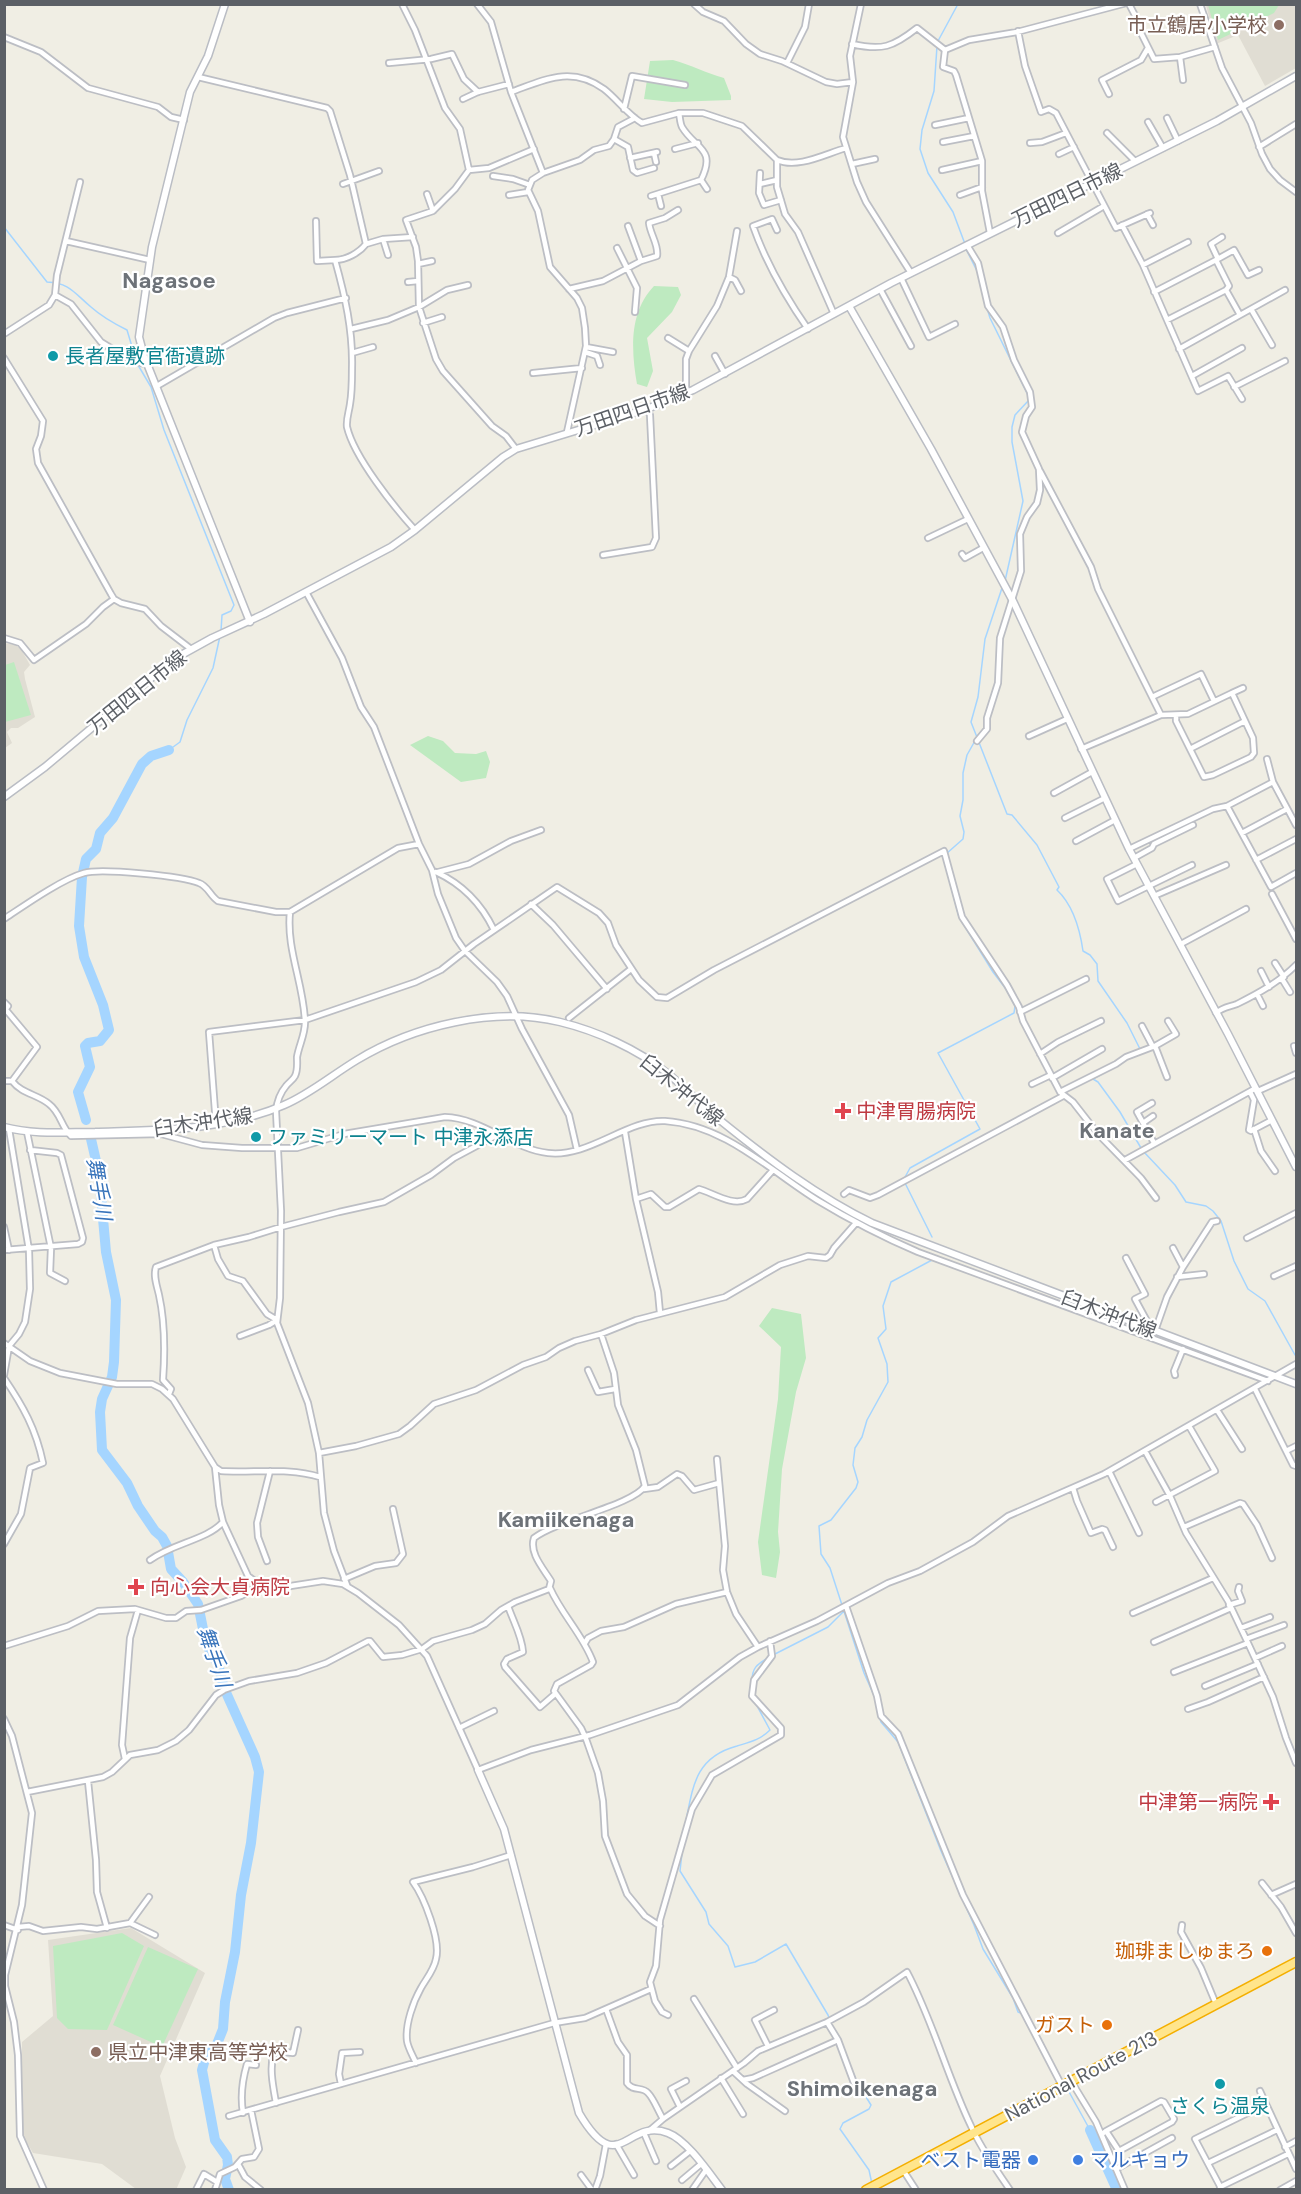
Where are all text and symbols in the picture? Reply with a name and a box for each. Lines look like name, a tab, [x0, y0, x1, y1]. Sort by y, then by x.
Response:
place label: 市立鶴居小学校	[1127, 12, 1267, 38]
marker: 市立鶴居小学校	[1272, 18, 1286, 32]
street label: 万田四日市線	[1007, 157, 1127, 233]
district label: Nagasoe	[122, 266, 216, 295]
place label: 長者屋敷官衙遺跡	[65, 343, 225, 369]
marker: 長者屋敷官衙遺跡	[46, 349, 60, 363]
street label: 万田四日市線	[571, 378, 693, 442]
street label: 万田四日市線	[82, 644, 192, 740]
street label: 臼木沖代線	[635, 1048, 729, 1132]
place label: 中津胃腸病院	[856, 1098, 976, 1124]
street label: 臼木沖代線	[152, 1102, 254, 1142]
marker: 中津胃腸病院	[834, 1102, 852, 1120]
district label: Kanate	[1079, 1116, 1155, 1145]
place label: ファミリーマート 中津永添店	[268, 1124, 533, 1150]
marker: ファミリーマート 中津永添店	[249, 1130, 263, 1144]
water label: 舞手川	[80, 1156, 118, 1224]
street label: 臼木沖代線	[1058, 1284, 1160, 1344]
district label: Kamiikenaga	[498, 1505, 634, 1534]
place label: 向心会大貞病院	[150, 1574, 290, 1600]
marker: 向心会大貞病院	[127, 1578, 145, 1596]
water label: 舞手川	[191, 1623, 238, 1693]
place label: 中津第一病院	[1138, 1789, 1258, 1815]
marker: 中津第一病院	[1262, 1793, 1280, 1811]
place label: 珈琲ましゅまろ	[1115, 1938, 1255, 1964]
marker: 珈琲ましゅまろ	[1260, 1944, 1274, 1958]
place label: ガスト	[1035, 2012, 1095, 2038]
marker: ガスト	[1100, 2018, 1114, 2032]
street label: National Route 213	[1000, 2025, 1162, 2127]
place label: 県立中津東高等学校	[108, 2039, 288, 2065]
marker: 県立中津東高等学校	[89, 2045, 103, 2059]
district label: Shimoikenaga	[787, 2074, 937, 2103]
marker: さくら温泉	[1213, 2077, 1227, 2091]
place label: さくら温泉	[1170, 2093, 1270, 2119]
place label: ベスト電器	[921, 2147, 1021, 2173]
place label: マルキョウ	[1090, 2147, 1190, 2173]
marker: ベスト電器	[1026, 2153, 1040, 2167]
marker: マルキョウ	[1071, 2153, 1085, 2167]

